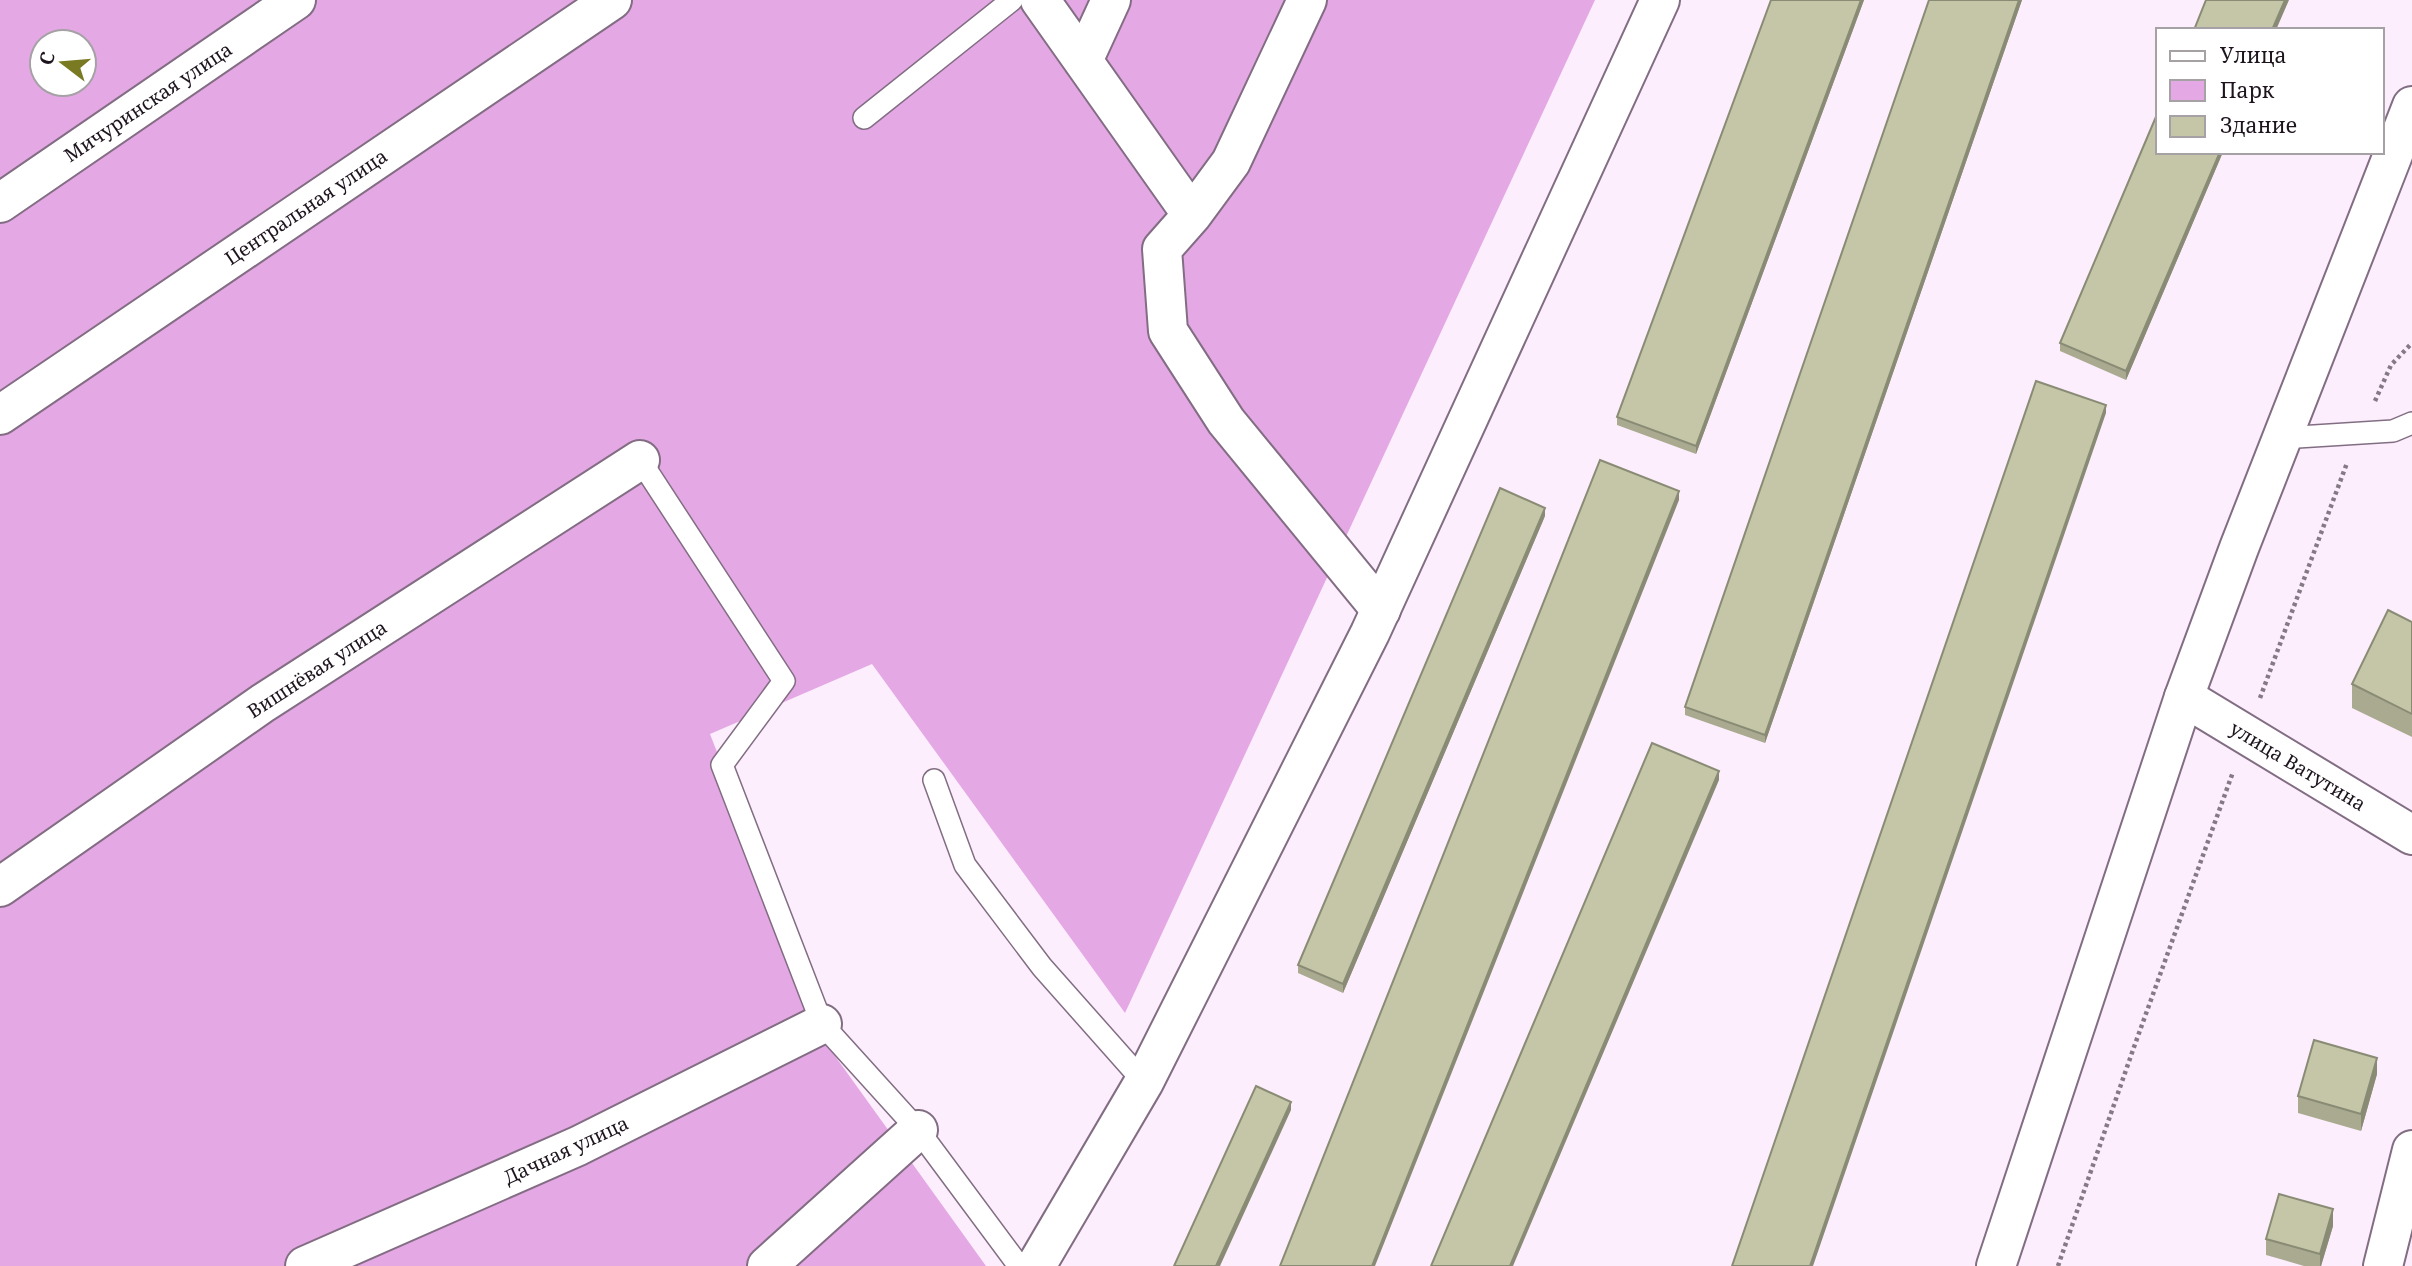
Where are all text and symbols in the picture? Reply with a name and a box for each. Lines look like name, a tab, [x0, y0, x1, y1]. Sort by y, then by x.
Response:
north arrow	[28, 28, 98, 98]
legend	[2156, 28, 2384, 154]
street label: Мичуринская улица	[59, 36, 237, 168]
text: Улица	[2220, 41, 2287, 69]
text: С	[32, 49, 61, 68]
text: Парк	[2220, 76, 2275, 104]
text: Здание	[2220, 111, 2297, 139]
street label: Центральная улица	[220, 143, 392, 271]
street label: Вишнёвая улица	[242, 614, 392, 724]
street label: улица Ватутина	[2225, 715, 2371, 817]
street label: Дачная улица	[499, 1110, 633, 1190]

